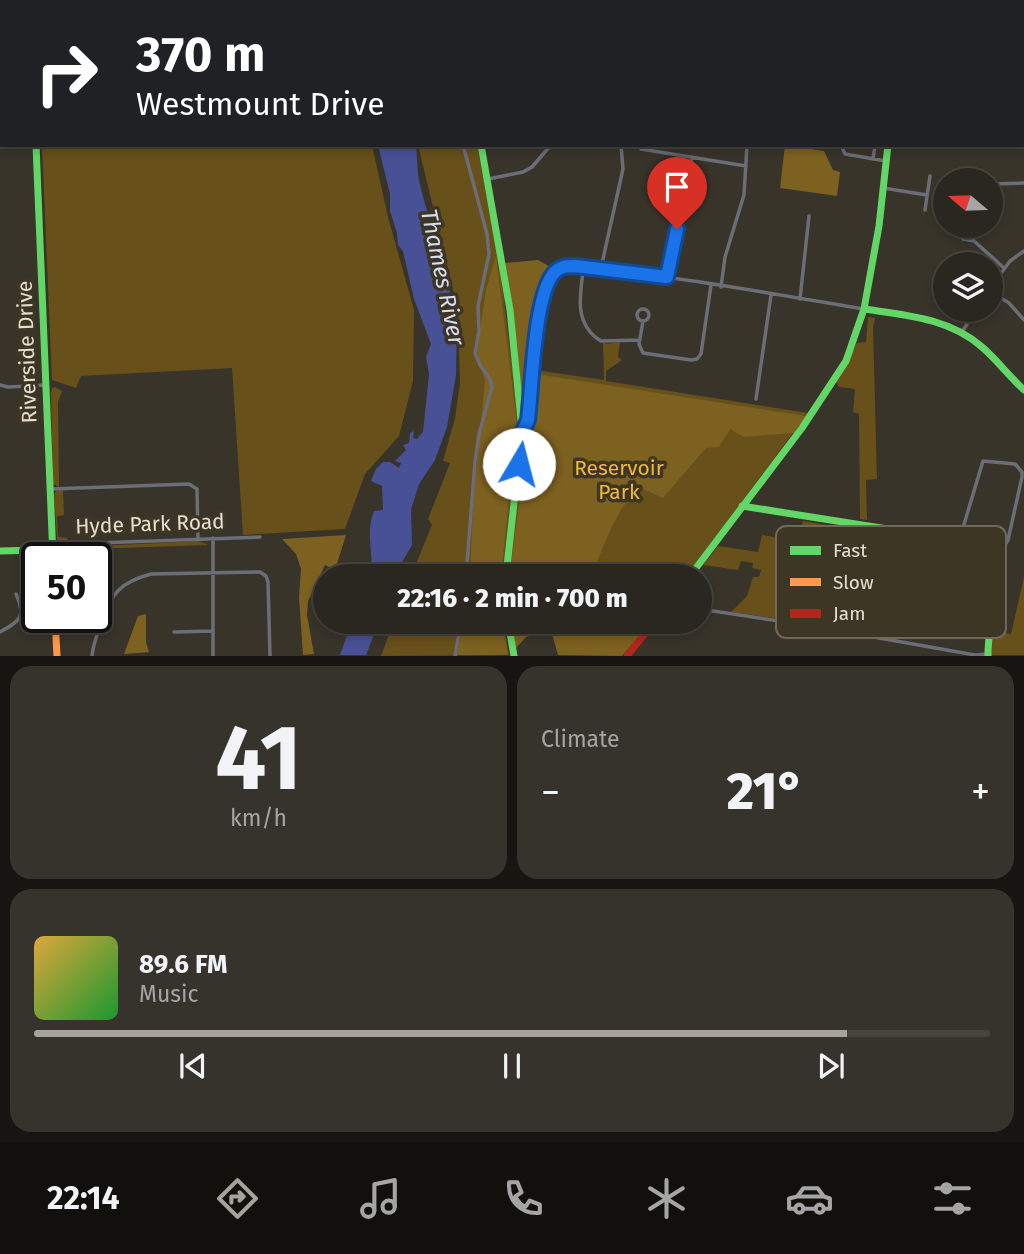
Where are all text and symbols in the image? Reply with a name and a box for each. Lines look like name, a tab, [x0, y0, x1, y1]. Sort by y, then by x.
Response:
text: 370 m	[136, 25, 265, 84]
icon: right	[21, 28, 112, 119]
text: Westmount Drive	[136, 85, 385, 123]
pin	[647, 157, 707, 229]
icon: arrive	[658, 168, 696, 206]
north arrow	[933, 168, 1003, 238]
map controls	[933, 168, 1003, 322]
water label: Thames River	[415, 207, 471, 349]
button: layers	[933, 252, 1003, 322]
street label: Riverside Drive	[12, 280, 42, 424]
position arrow	[482, 427, 556, 501]
park label: Reservoir Park	[574, 455, 664, 505]
street label: Hyde Park Road	[75, 508, 225, 540]
legend	[776, 526, 1006, 638]
text: Fast	[833, 539, 867, 562]
speed limit sign: 50	[21, 542, 112, 633]
text: Slow	[833, 571, 874, 594]
text: 22:16 · 2 min · 700 m	[397, 583, 628, 614]
text: Jam	[833, 602, 865, 625]
text: 41	[215, 704, 302, 813]
text: Climate	[541, 725, 620, 753]
text: 21°	[727, 760, 804, 823]
text: −	[541, 769, 560, 815]
text: +	[971, 769, 990, 815]
text: km/h	[230, 804, 287, 832]
text: 89.6 FM	[139, 949, 227, 980]
text: Music	[139, 980, 199, 1008]
icon: previous	[174, 1047, 212, 1085]
icon: pause	[493, 1047, 531, 1085]
icon: next	[812, 1047, 850, 1085]
icon: directions	[213, 1174, 262, 1223]
icon: music	[356, 1174, 405, 1223]
icon: phone	[499, 1174, 548, 1223]
icon: climate	[642, 1174, 691, 1223]
icon: car	[785, 1174, 834, 1223]
icon: filters	[928, 1174, 977, 1223]
text: 22:14	[47, 1179, 120, 1217]

